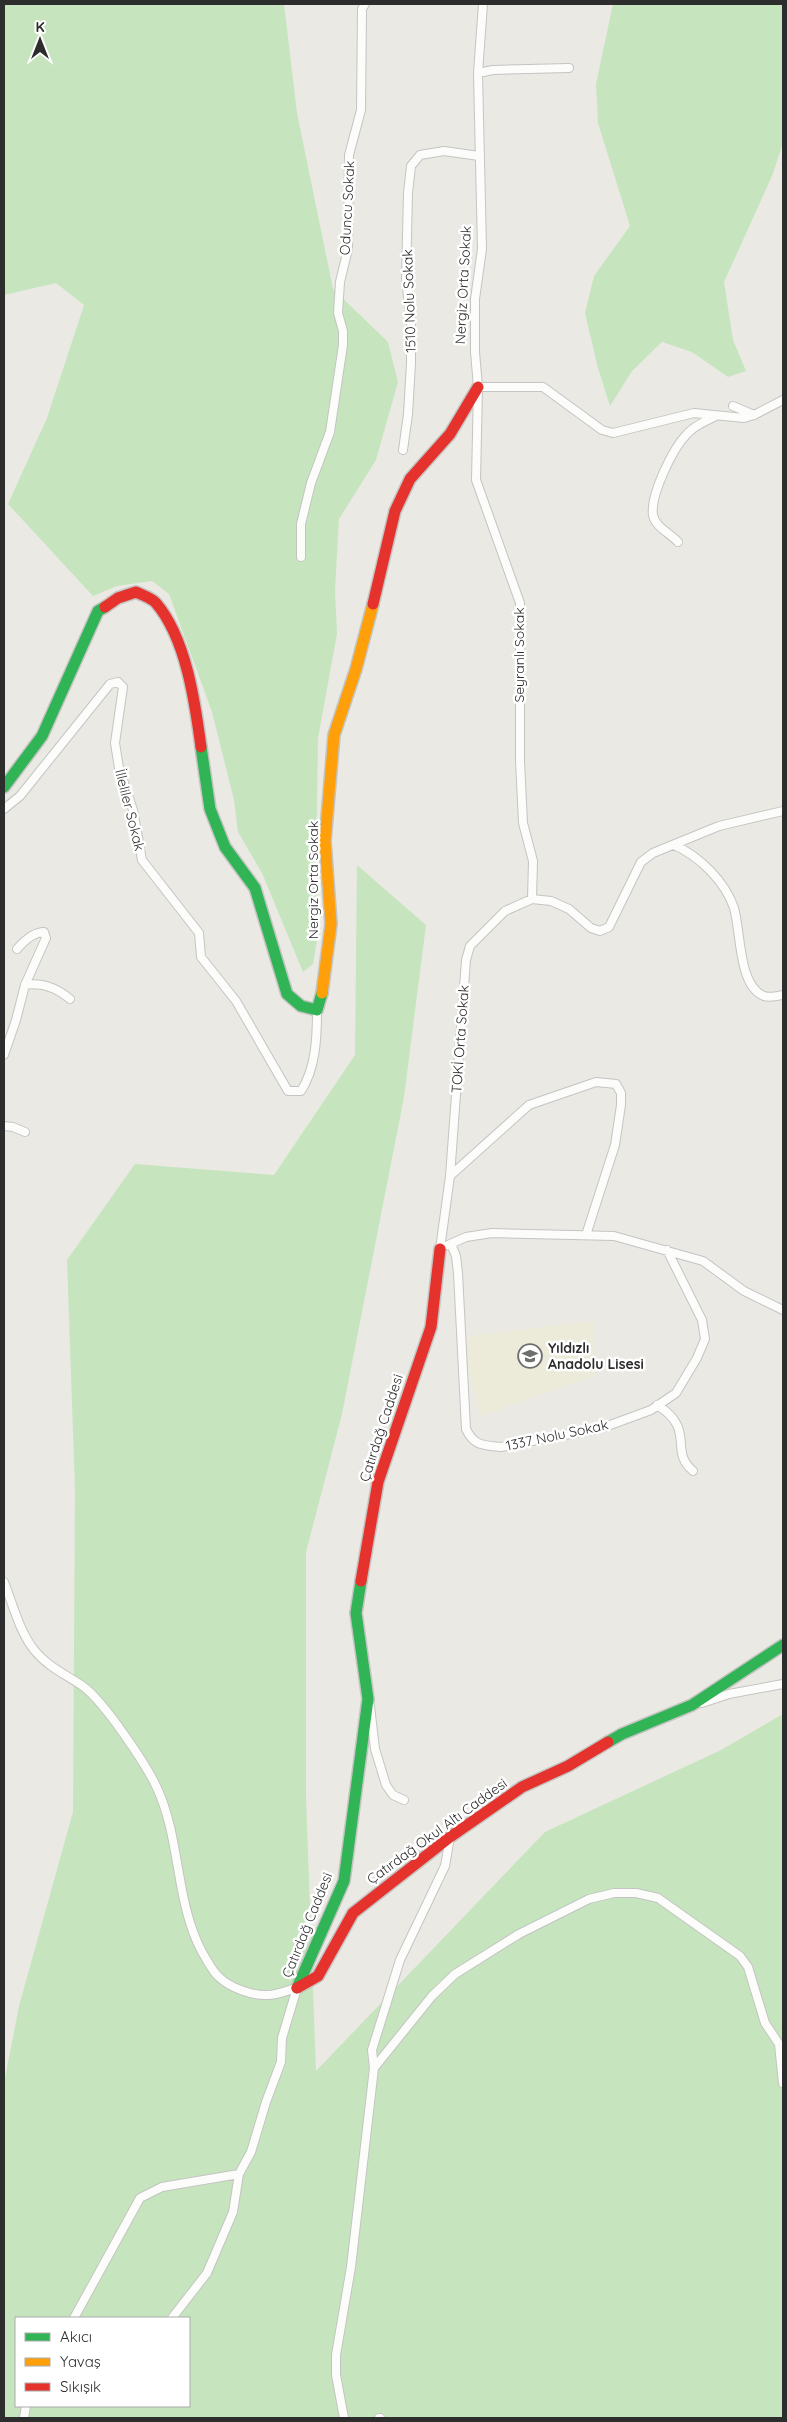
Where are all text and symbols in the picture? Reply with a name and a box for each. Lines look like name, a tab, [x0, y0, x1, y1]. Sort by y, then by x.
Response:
north arrow	[15, 15, 65, 65]
text: K	[35, 18, 45, 36]
street label: Oduncu Sokak	[336, 160, 358, 256]
street label: Nergiz Orta Sokak	[451, 225, 475, 345]
street label: 1510 Nolu Sokak	[398, 249, 420, 353]
street label: Seyranlı Sokak	[510, 607, 528, 703]
street label: İlleliler Sokak	[111, 767, 149, 853]
street label: Nergiz Orta Sokak	[304, 821, 322, 939]
street label: TOKİ Orta Sokak	[447, 984, 473, 1094]
place label: Yıldızlı Anadolu Lisesi	[548, 1339, 644, 1373]
school or university icon: Yıldızlı Anadolu Lisesi	[517, 1343, 543, 1369]
street label: Çatırdağ Caddesi	[355, 1372, 407, 1484]
street label: 1337 Nolu Sokak	[504, 1415, 610, 1455]
street label: Çatırdağ Okul Altı Caddesi	[363, 1774, 511, 1888]
street label: Çatırdağ Caddesi	[278, 1870, 336, 1980]
legend	[15, 2317, 190, 2407]
text: Akıcı	[60, 2327, 92, 2346]
text: Yavaş	[60, 2352, 101, 2371]
text: Sıkışık	[60, 2377, 101, 2396]

